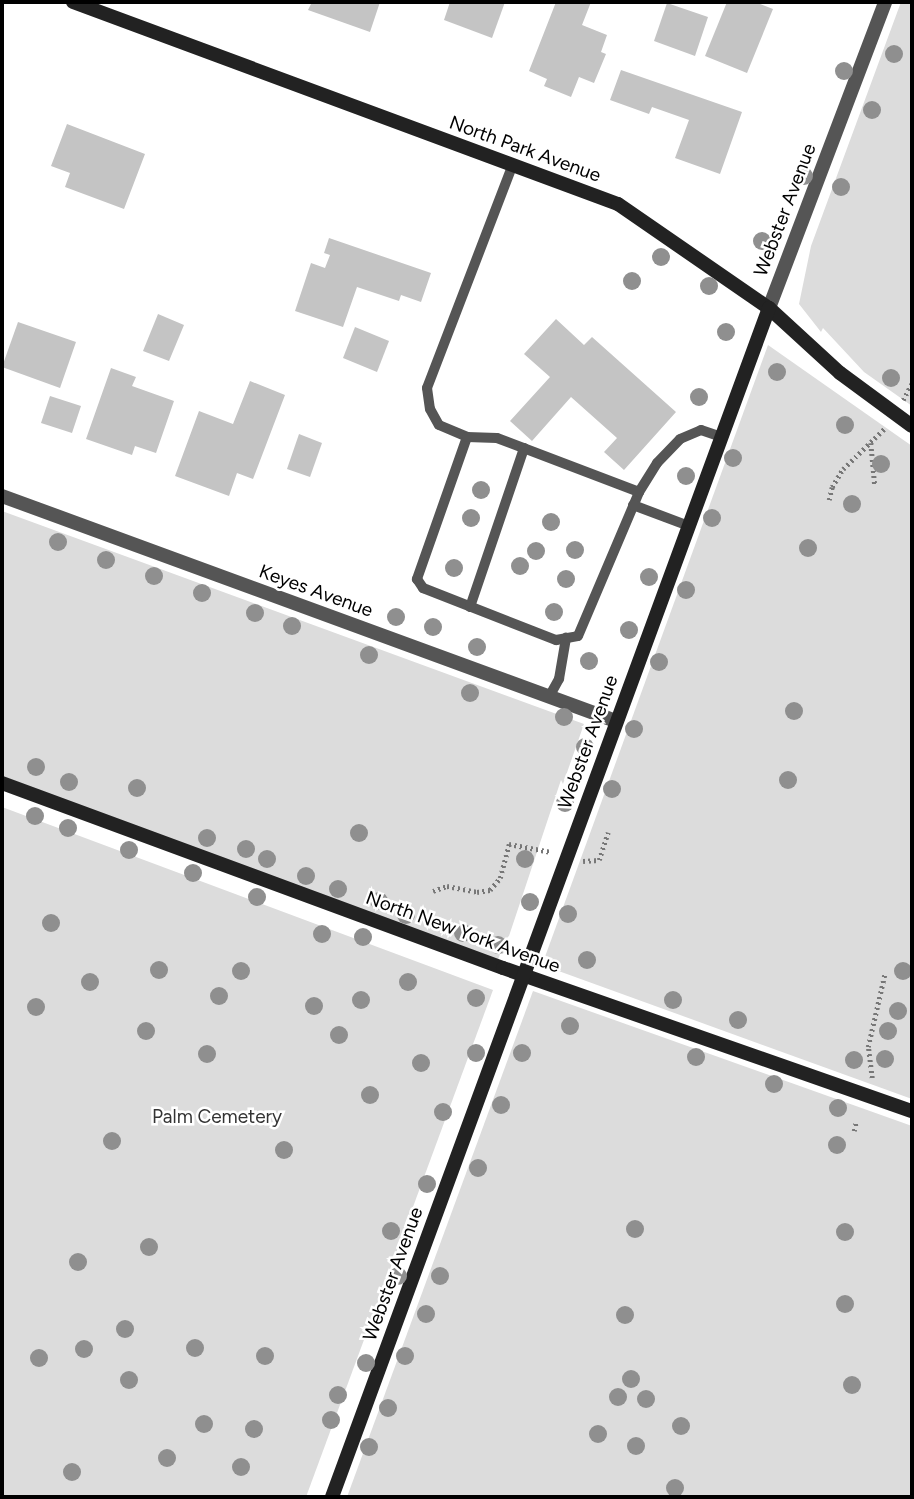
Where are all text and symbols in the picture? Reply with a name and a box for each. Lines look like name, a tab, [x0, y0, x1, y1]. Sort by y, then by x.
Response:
street label: North Park Avenue	[446, 111, 604, 187]
street label: Webster Avenue	[749, 140, 821, 280]
street label: Keyes Avenue	[256, 560, 376, 622]
street label: Webster Avenue	[553, 672, 623, 812]
street label: North New York Avenue	[363, 886, 563, 978]
park label: Palm Cemetery	[152, 1106, 282, 1128]
street label: Webster Avenue	[358, 1204, 428, 1344]

